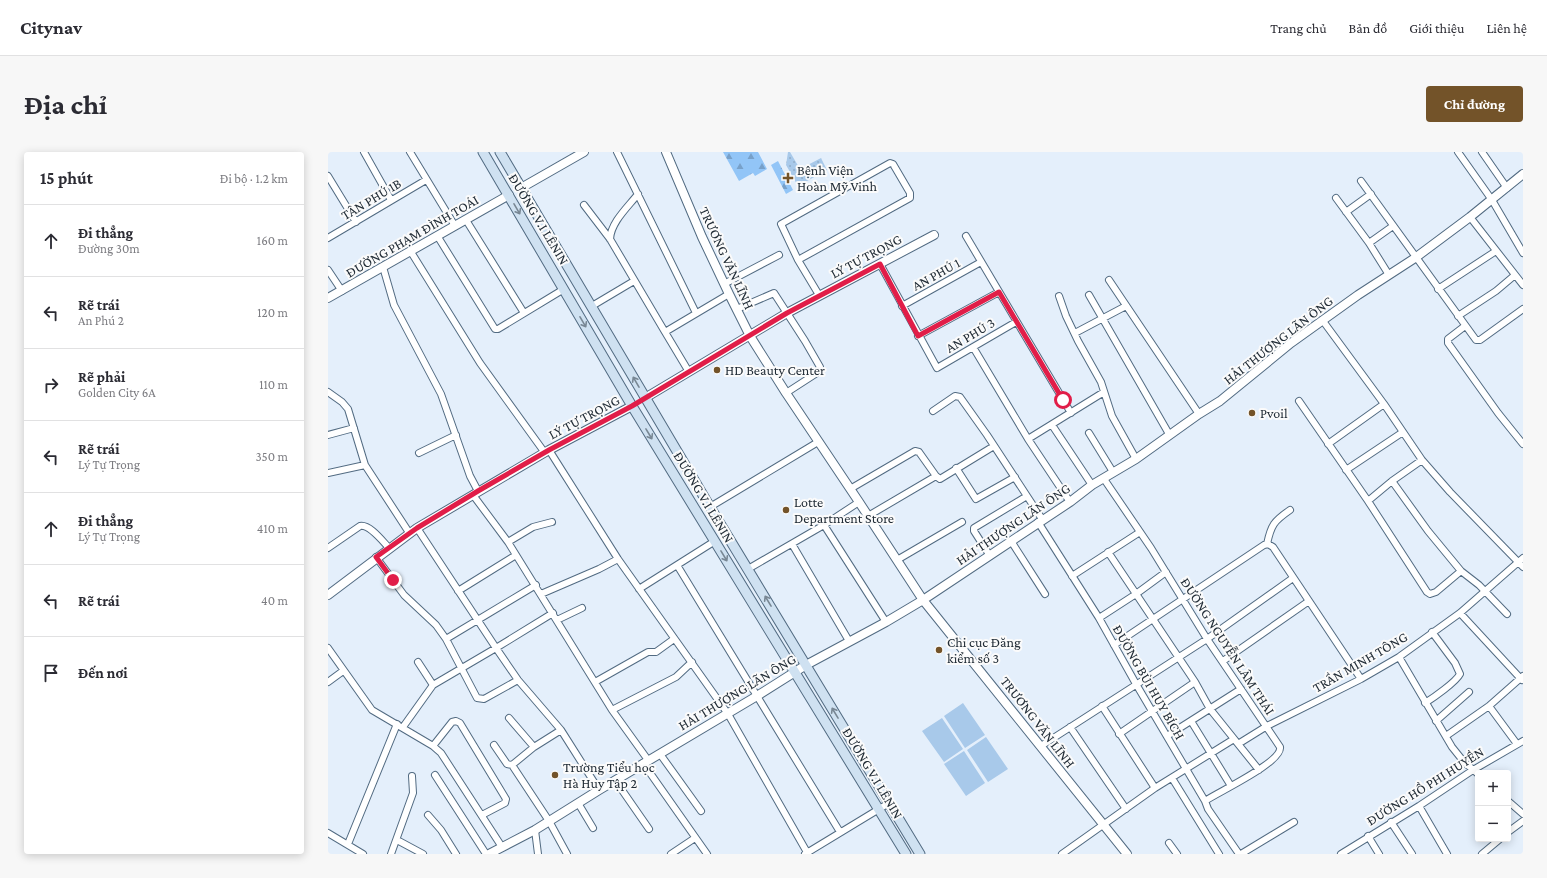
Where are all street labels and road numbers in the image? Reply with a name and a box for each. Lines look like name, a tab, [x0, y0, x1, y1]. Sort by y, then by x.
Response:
street label: ĐƯỜNG V.I LÊNIN	[506, 171, 572, 267]
street label: TÂN PHÚ 1B	[338, 175, 404, 223]
street label: ĐƯỜNG PHẠM ĐÌNH TOÁI	[343, 191, 481, 281]
street label: TRƯƠNG VĂN LĨNH	[696, 204, 758, 312]
street label: LÝ TỰ TRỌNG	[828, 230, 904, 281]
street label: AN PHÚ 1	[909, 254, 963, 294]
street label: HẢI THƯỢNG LÃN ÔNG	[1220, 292, 1336, 388]
street label: AN PHÚ 3	[943, 314, 997, 356]
street label: LÝ TỰ TRỌNG	[546, 391, 622, 442]
street label: ĐƯỜNG V.I LÊNIN	[671, 449, 737, 545]
street label: HẢI THƯỢNG LÃN ÔNG	[953, 480, 1073, 568]
street label: ĐƯỜNG NGUYỄN LÂM THÁI	[1178, 574, 1278, 718]
street label: ĐƯỜNG BÙI HUY BÍCH	[1110, 622, 1188, 742]
street label: TRẦN MINH TÔNG	[1310, 628, 1410, 696]
street label: HẢI THƯỢNG LÃN ÔNG	[675, 651, 799, 733]
street label: TRƯƠNG VĂN LĨNH	[997, 673, 1079, 771]
street label: ĐƯỜNG V.I LÊNIN	[840, 725, 906, 821]
street label: ĐƯỜNG HỒ PHI HUYỀN	[1363, 743, 1487, 829]

